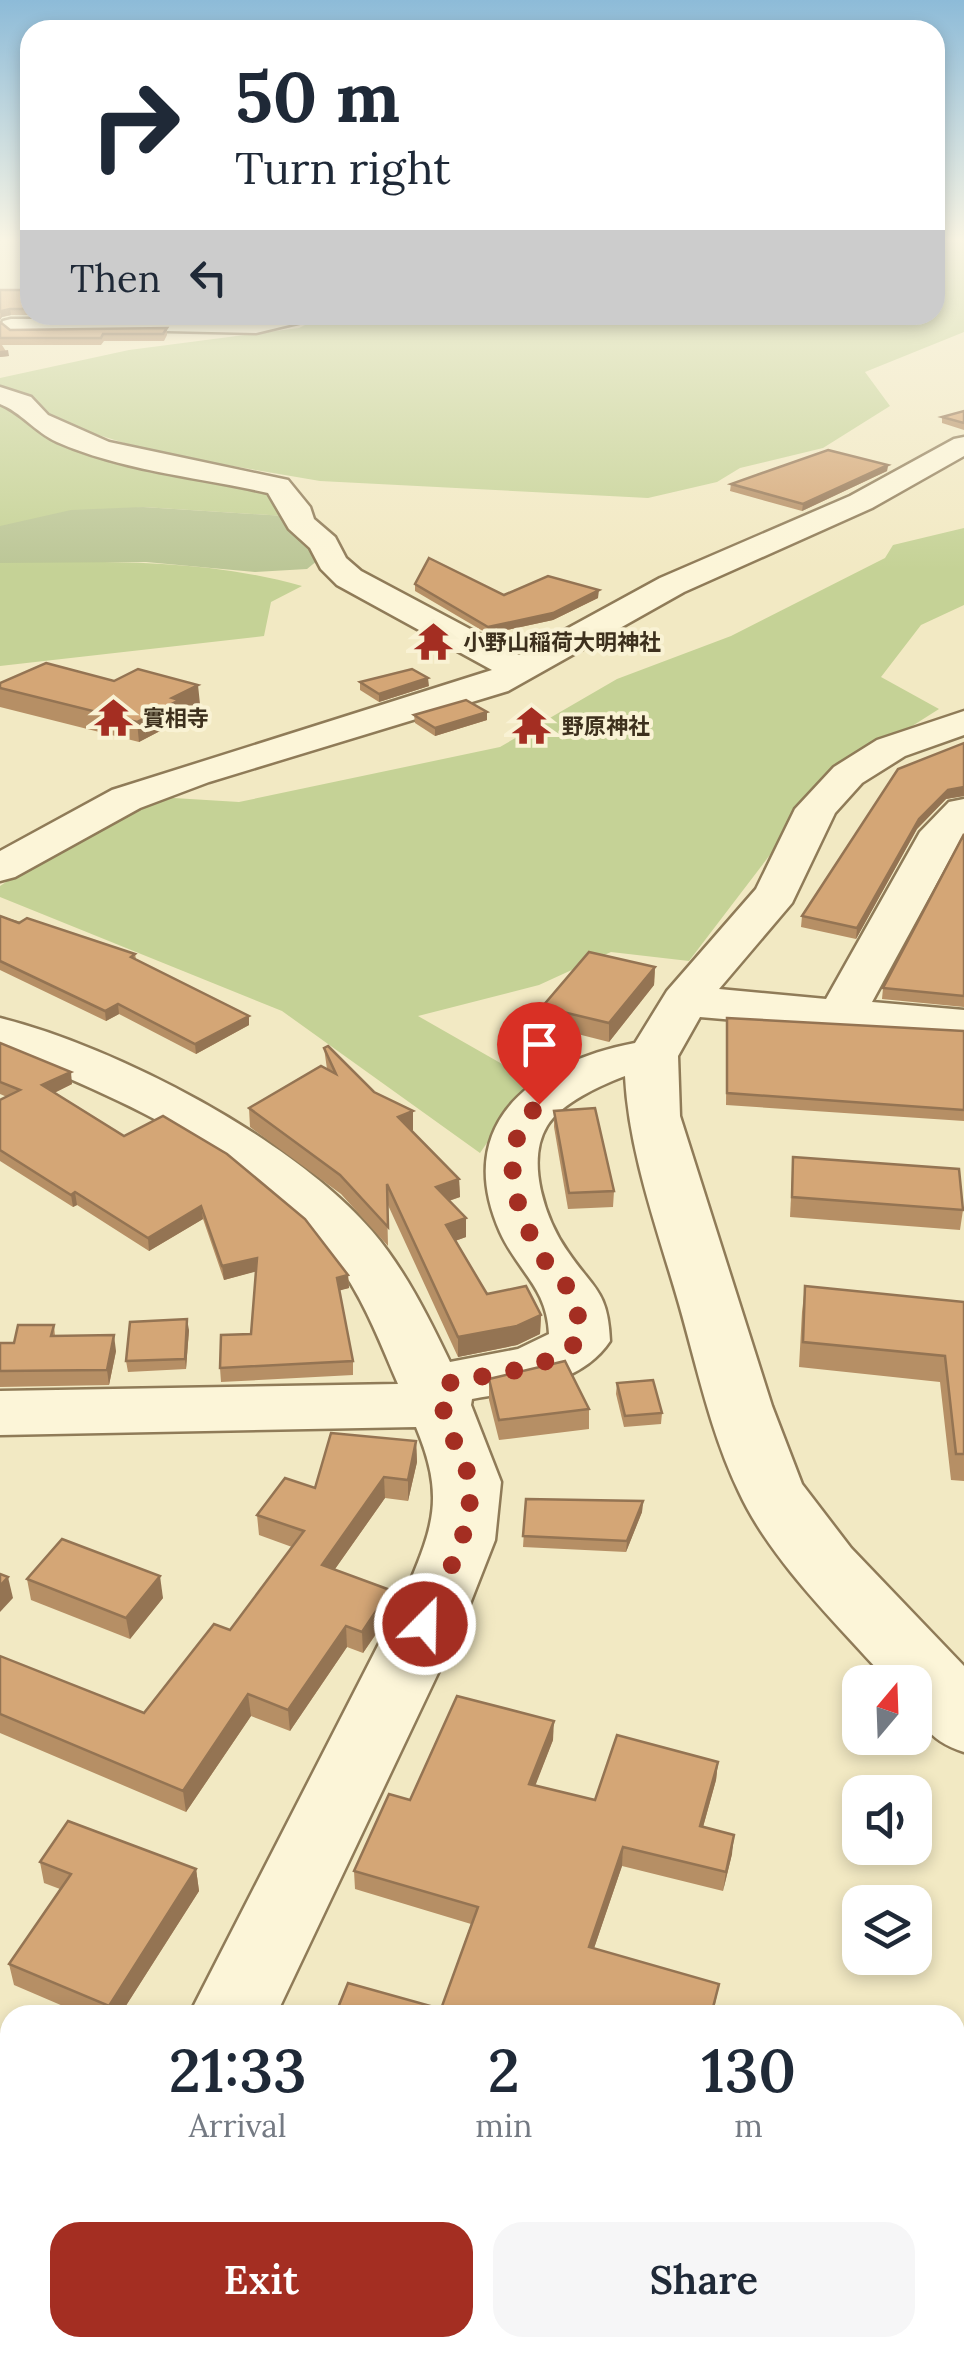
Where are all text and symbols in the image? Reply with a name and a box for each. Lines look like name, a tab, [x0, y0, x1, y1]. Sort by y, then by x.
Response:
text: 50 m	[235, 52, 400, 141]
icon: right	[70, 60, 200, 190]
text: Turn right	[235, 139, 451, 196]
icon: left	[181, 250, 236, 305]
text: Then	[70, 254, 161, 302]
temple icon: 小野山稲荷大明神社	[412, 621, 454, 663]
place label: 小野山稲荷大明神社	[463, 628, 661, 656]
temple icon: 實相寺	[92, 697, 134, 739]
place label: 實相寺	[143, 704, 209, 732]
temple icon: 野原神社	[511, 705, 553, 747]
place label: 野原神社	[562, 712, 650, 740]
pin	[497, 1002, 582, 1105]
icon: arrive	[512, 1017, 567, 1072]
position arrow	[373, 1572, 477, 1676]
north arrow	[842, 1665, 932, 1755]
map controls	[842, 1665, 932, 1975]
button: sound	[842, 1775, 932, 1865]
button: layers	[842, 1885, 932, 1975]
text: 21:33	[169, 2032, 306, 2108]
text: 2	[488, 2032, 520, 2108]
text: 130	[701, 2032, 796, 2108]
text: Arrival	[189, 2105, 287, 2146]
text: min	[475, 2105, 532, 2146]
text: m	[734, 2105, 763, 2146]
button: Exit	[50, 2222, 473, 2337]
button: Share	[493, 2222, 915, 2337]

